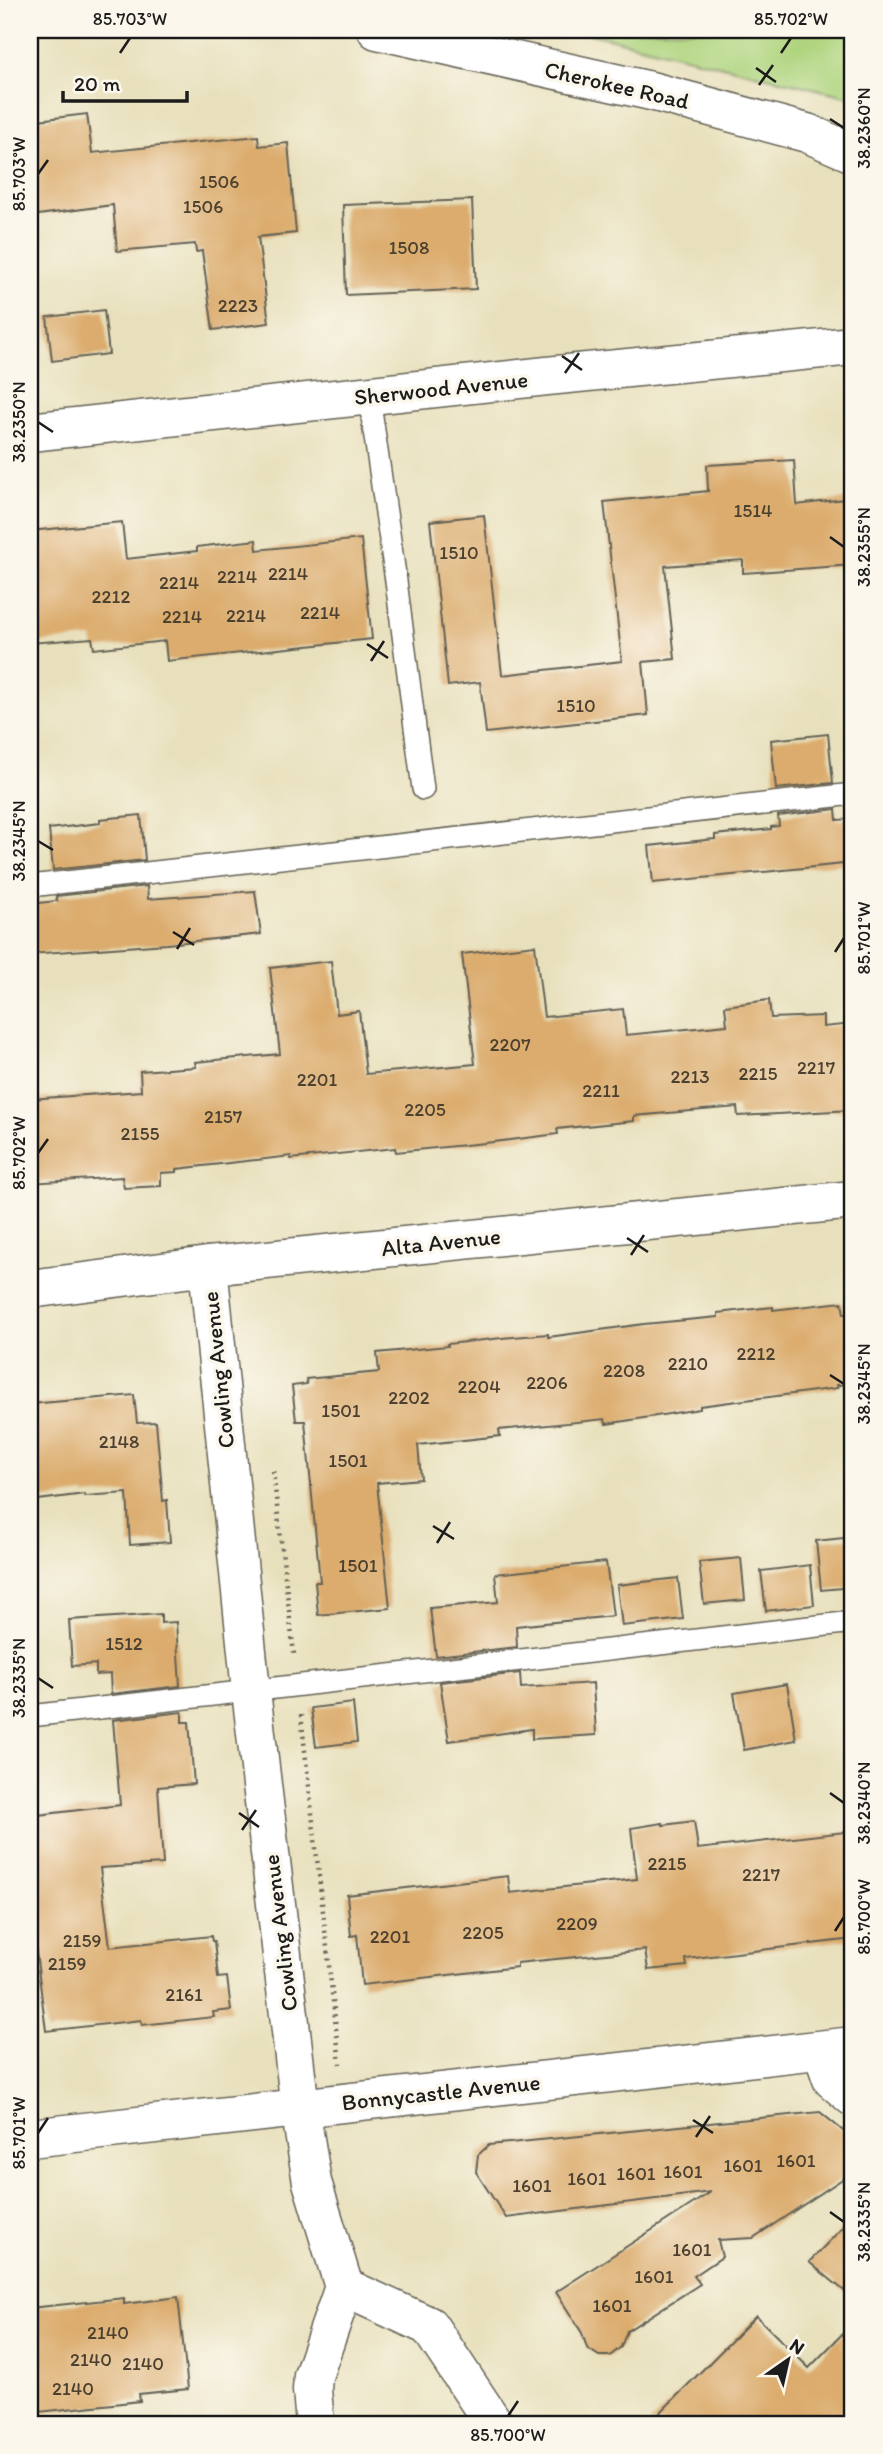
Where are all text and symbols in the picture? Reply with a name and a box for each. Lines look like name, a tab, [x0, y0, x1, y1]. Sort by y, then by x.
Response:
text: 85.703°W	[93, 8, 167, 30]
text: 85.702°W	[754, 8, 828, 30]
street label: Cherokee Road	[542, 55, 692, 115]
scale bar	[63, 60, 187, 104]
text: 20 m	[74, 71, 121, 96]
text: 38.2360°N	[853, 87, 875, 169]
text: 85.703°W	[8, 137, 30, 211]
house number: 1506	[199, 170, 239, 193]
house number: 1506	[183, 195, 223, 218]
house number: 1508	[389, 236, 429, 259]
house number: 2223	[218, 294, 258, 317]
street label: Sherwood Avenue	[353, 365, 529, 411]
text: 38.2350°N	[8, 381, 30, 463]
house number: 1514	[733, 499, 773, 522]
text: 38.2355°N	[853, 507, 875, 587]
house number: 1510	[439, 541, 479, 564]
house number: 2214	[268, 562, 308, 585]
house number: 2214	[217, 565, 257, 588]
house number: 2214	[159, 571, 199, 594]
house number: 2212	[92, 585, 130, 608]
house number: 2214	[300, 601, 340, 624]
house number: 2214	[226, 604, 266, 627]
house number: 2214	[162, 605, 202, 628]
house number: 1510	[556, 694, 596, 717]
text: 38.2345°N	[8, 800, 30, 882]
text: 85.701°W	[853, 902, 875, 974]
house number: 2207	[489, 1033, 531, 1056]
house number: 2217	[797, 1056, 835, 1079]
house number: 2215	[739, 1062, 777, 1085]
house number: 2213	[670, 1065, 710, 1088]
house number: 2201	[297, 1068, 337, 1091]
house number: 2211	[582, 1079, 620, 1102]
house number: 2205	[404, 1098, 446, 1121]
house number: 2157	[204, 1105, 242, 1128]
text: 85.702°W	[8, 1116, 30, 1190]
house number: 2155	[121, 1122, 159, 1145]
street label: Alta Avenue	[380, 1222, 502, 1262]
street label: Cowling Avenue	[196, 1290, 240, 1450]
house number: 2212	[737, 1342, 775, 1365]
text: 38.2345°N	[853, 1343, 875, 1425]
house number: 2210	[668, 1352, 708, 1375]
house number: 2208	[603, 1359, 645, 1382]
house number: 2206	[526, 1371, 568, 1394]
house number: 2204	[457, 1375, 501, 1398]
house number: 2202	[388, 1386, 430, 1409]
house number: 1501	[321, 1399, 361, 1422]
house number: 2148	[99, 1430, 139, 1453]
house number: 1501	[328, 1449, 368, 1472]
house number: 1501	[338, 1554, 378, 1577]
house number: 1512	[105, 1632, 143, 1655]
text: 38.2335°N	[8, 1638, 30, 1718]
text: 38.2340°N	[853, 1762, 875, 1844]
house number: 2215	[648, 1852, 686, 1875]
street label: Cowling Avenue	[256, 1853, 304, 2013]
house number: 2217	[742, 1863, 780, 1886]
text: 85.700°W	[853, 1879, 875, 1955]
house number: 2209	[556, 1912, 598, 1935]
house number: 2205	[462, 1921, 504, 1944]
house number: 2201	[370, 1925, 410, 1948]
house number: 2159	[63, 1929, 101, 1952]
house number: 2159	[48, 1952, 86, 1975]
house number: 2161	[165, 1983, 203, 2006]
street label: Bonnycastle Avenue	[340, 2068, 542, 2116]
text: 85.701°W	[8, 2097, 30, 2169]
house number: 1601	[776, 2149, 816, 2172]
house number: 1601	[723, 2154, 763, 2177]
house number: 1601	[663, 2160, 703, 2183]
house number: 1601	[616, 2162, 656, 2185]
house number: 1601	[567, 2167, 607, 2190]
house number: 1601	[512, 2174, 552, 2197]
text: 38.2335°N	[853, 2182, 875, 2262]
house number: 1601	[672, 2238, 712, 2261]
house number: 1601	[634, 2265, 674, 2288]
house number: 1601	[592, 2294, 632, 2317]
house number: 2140	[87, 2321, 129, 2344]
north arrow	[754, 2324, 824, 2394]
text: N	[785, 2333, 809, 2359]
house number: 2140	[70, 2348, 112, 2371]
house number: 2140	[122, 2352, 164, 2375]
house number: 2140	[52, 2377, 94, 2400]
text: 85.700°W	[470, 2424, 546, 2446]

